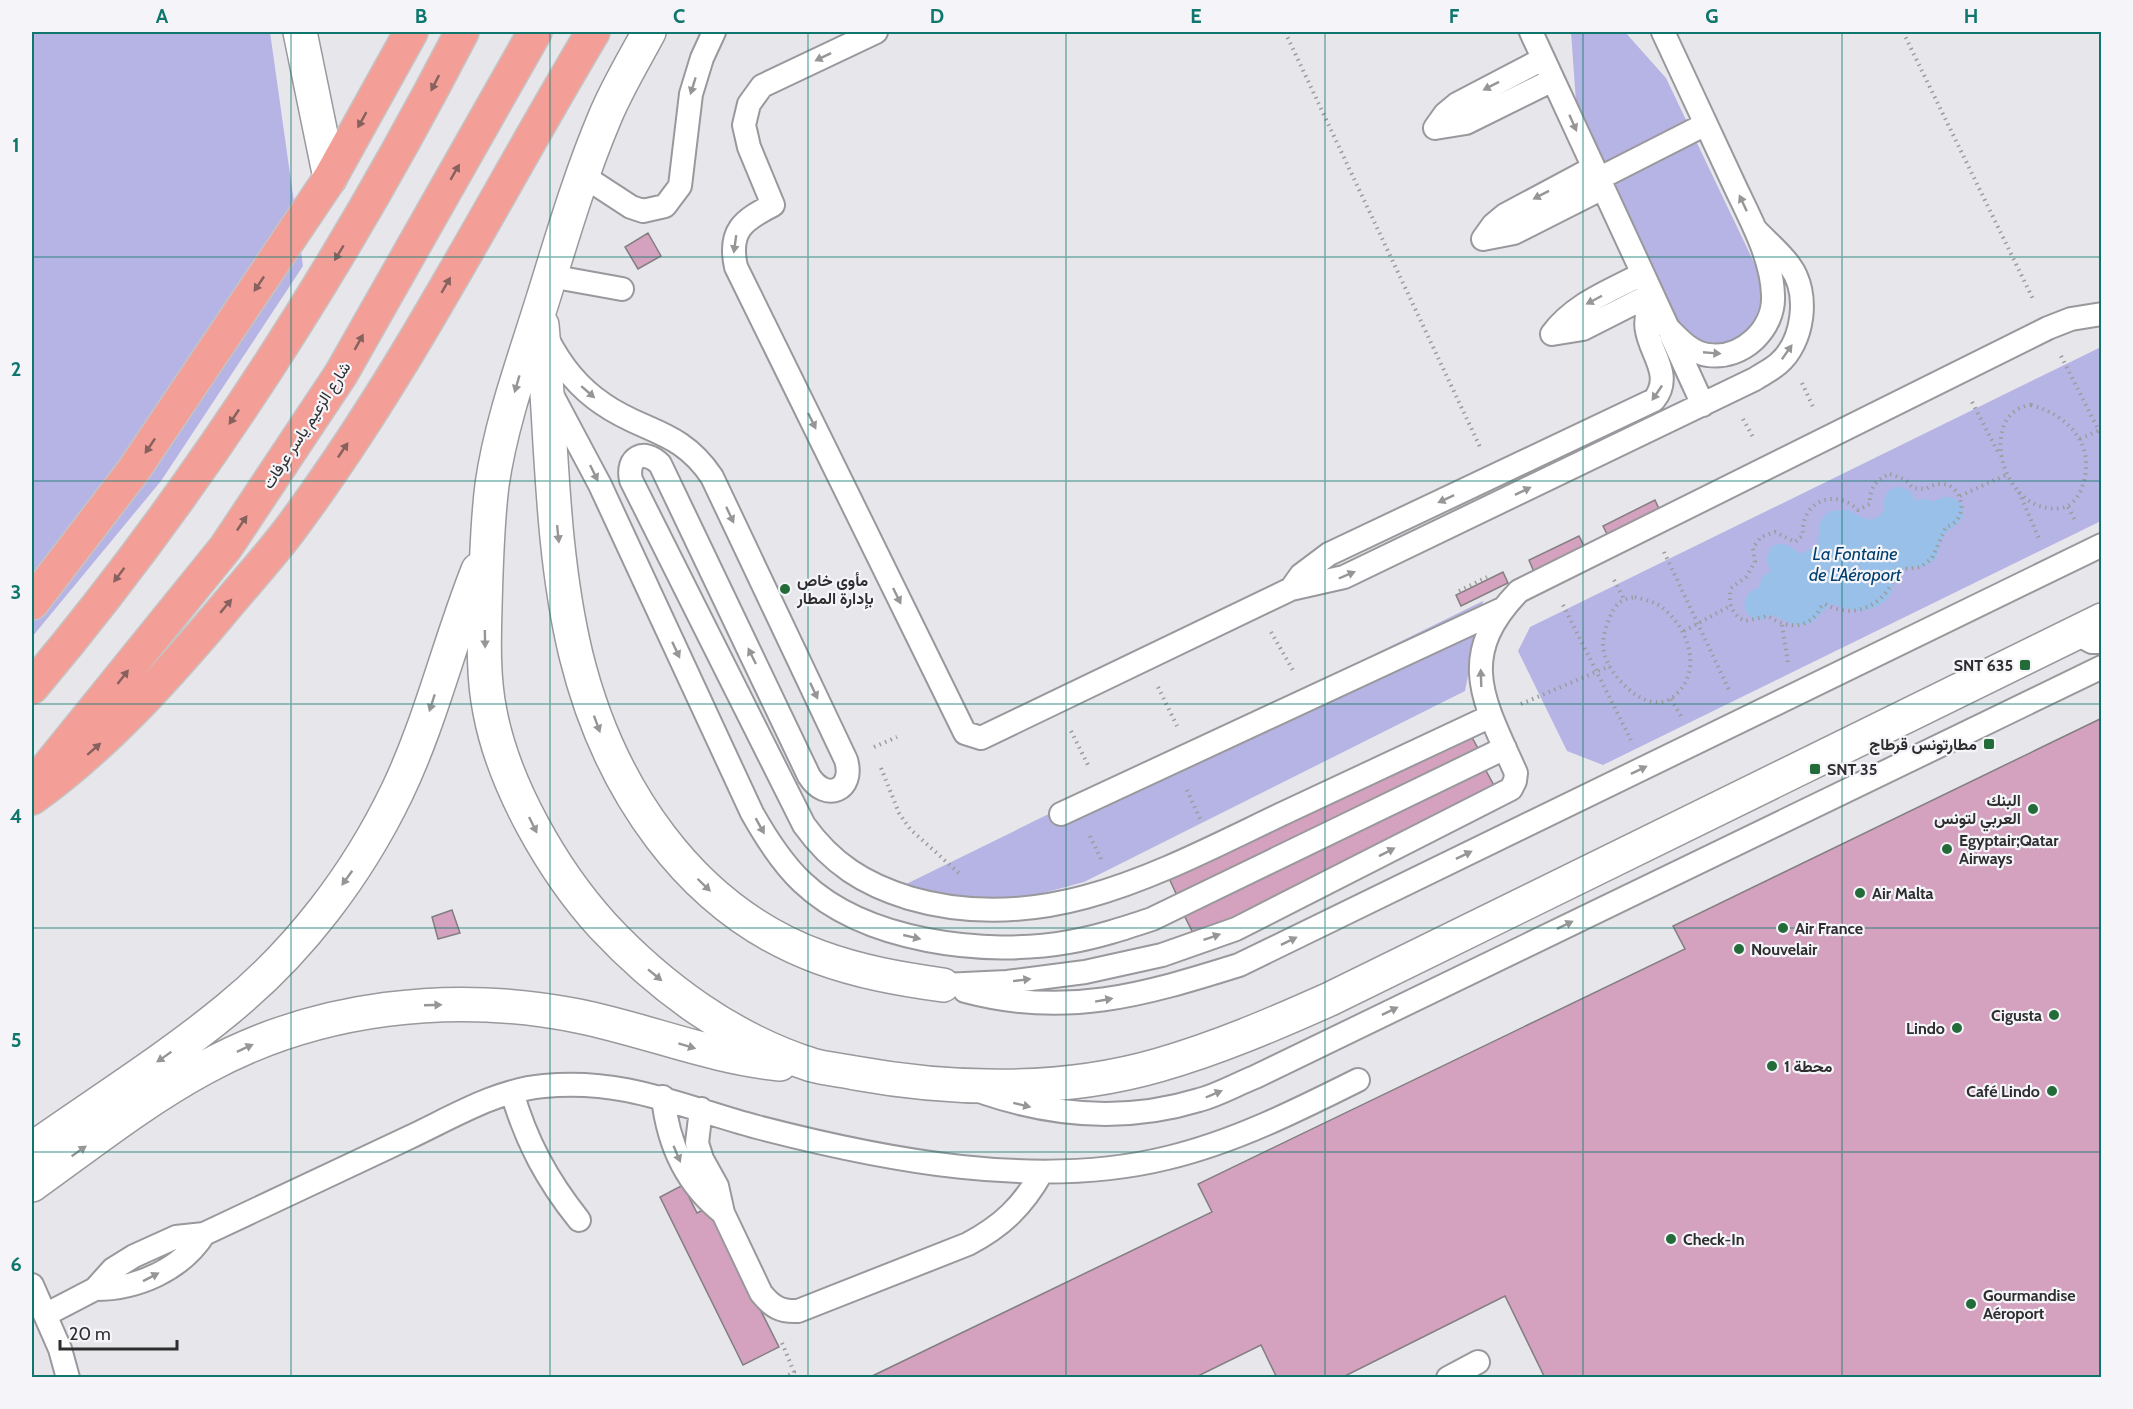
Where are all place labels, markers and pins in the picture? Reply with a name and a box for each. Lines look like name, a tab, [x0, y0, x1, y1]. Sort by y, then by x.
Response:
place label: مأوى خاص بإدارة المطار	[796, 571, 874, 609]
marker: مأوى خاص بإدارة المطار	[778, 582, 792, 596]
place label: SNT 635	[1954, 656, 2013, 675]
marker: SNT 635	[2018, 658, 2032, 672]
place label: مطارتونس قرطاج	[1869, 735, 1977, 755]
marker: مطارتونس قرطاج	[1982, 737, 1996, 751]
place label: SNT 35	[1827, 760, 1877, 779]
marker: SNT 35	[1808, 762, 1822, 776]
place label: البنك العربي لتونس	[1934, 791, 2021, 832]
marker: البنك العربي لتونس	[2026, 802, 2040, 816]
place label: Egyptair;Qatar Airways	[1959, 831, 2059, 868]
marker: Egyptair;Qatar Airways	[1940, 842, 1954, 856]
place label: Air Malta	[1872, 884, 1934, 903]
marker: Air Malta	[1853, 886, 1867, 900]
place label: Air France	[1795, 919, 1863, 938]
marker: Air France	[1776, 921, 1790, 935]
place label: Nouvelair	[1751, 940, 1818, 959]
marker: Nouvelair	[1732, 942, 1746, 956]
place label: Cigusta	[1991, 1006, 2042, 1025]
marker: Cigusta	[2047, 1008, 2061, 1022]
place label: Lindo	[1906, 1019, 1945, 1038]
marker: Lindo	[1950, 1021, 1964, 1035]
place label: محطة 1	[1784, 1057, 1833, 1076]
marker: محطة 1	[1765, 1059, 1779, 1073]
place label: Café Lindo	[1966, 1082, 2040, 1101]
marker: Café Lindo	[2045, 1084, 2059, 1098]
place label: Check-In	[1683, 1230, 1745, 1249]
marker: Check-In	[1664, 1232, 1678, 1246]
place label: Gourmandise Aéroport	[1983, 1286, 2075, 1323]
marker: Gourmandise Aéroport	[1964, 1297, 1978, 1311]

